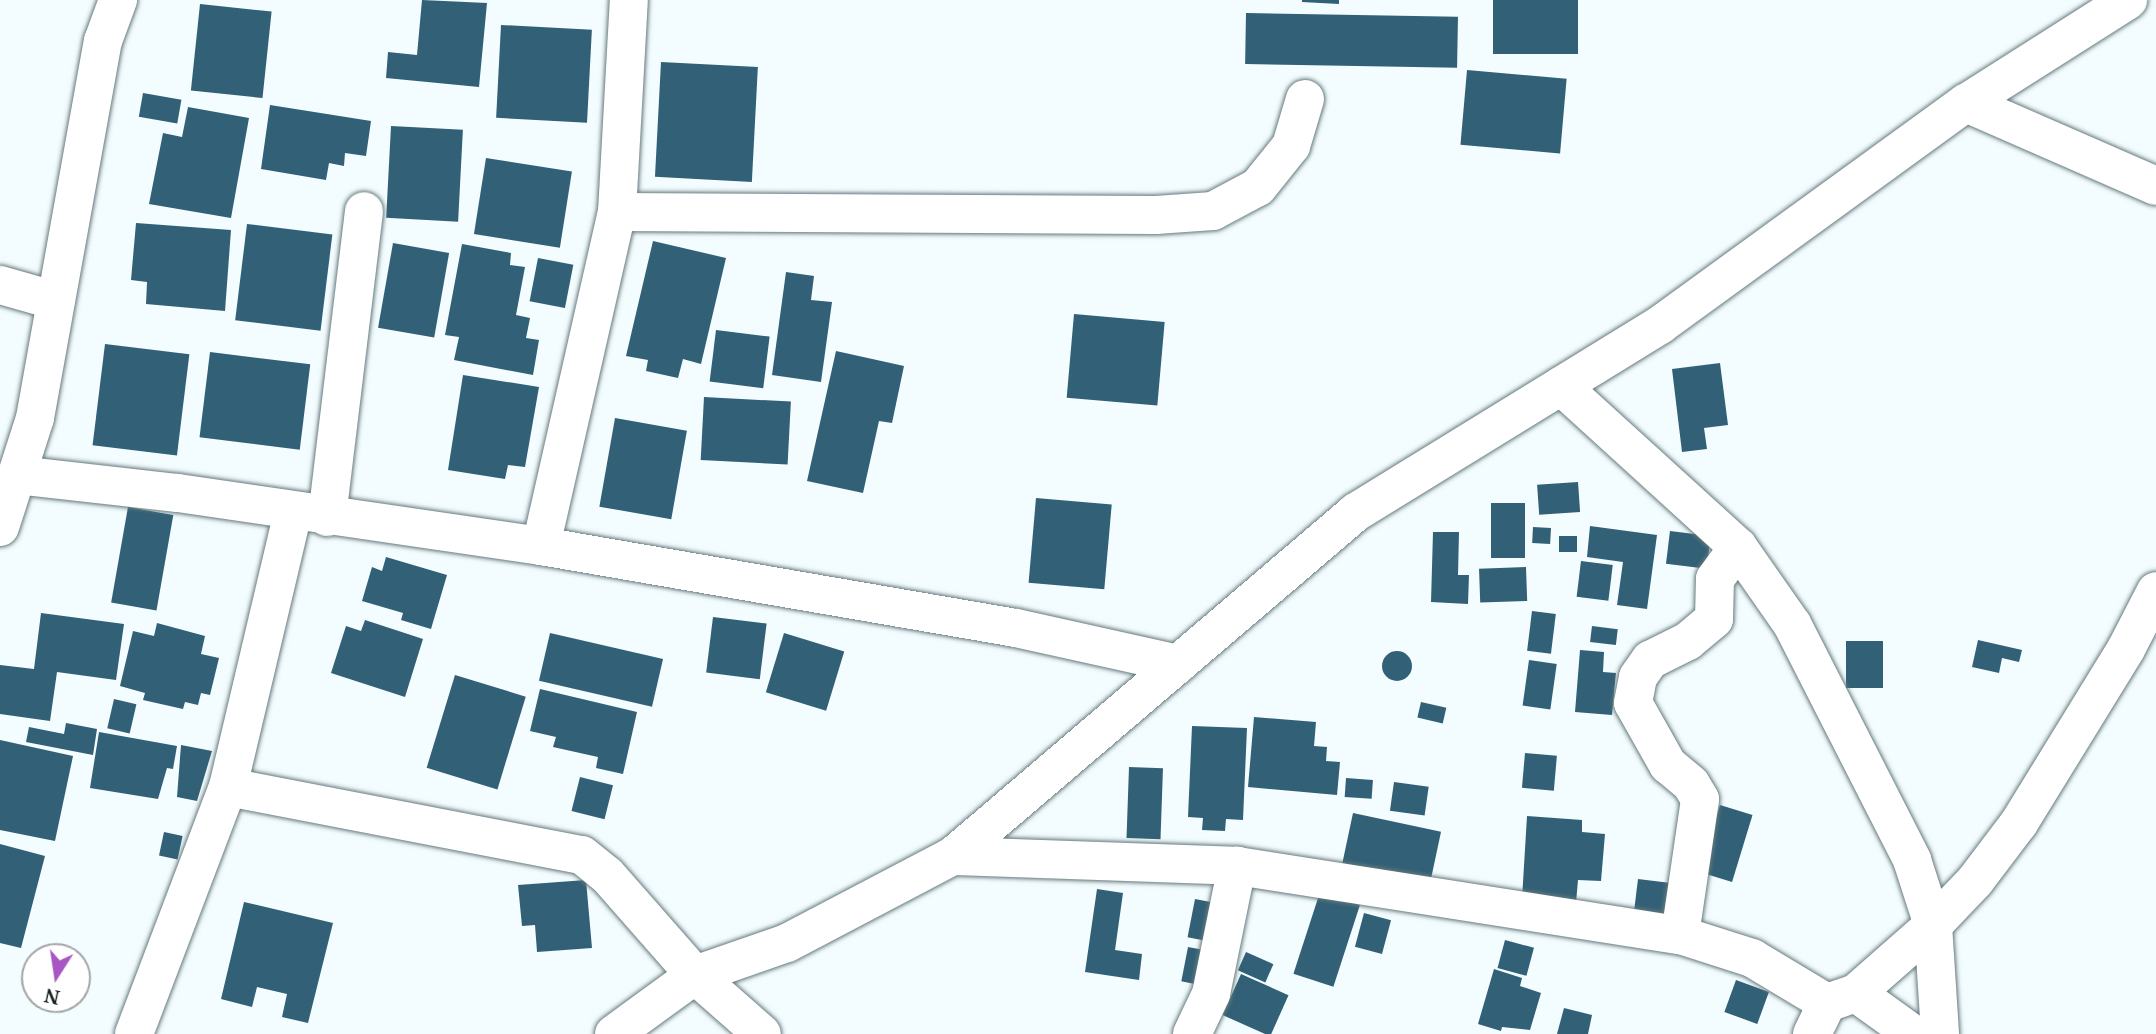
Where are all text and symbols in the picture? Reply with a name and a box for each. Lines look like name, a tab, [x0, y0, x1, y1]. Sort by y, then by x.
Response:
north arrow	[21, 943, 91, 1013]
text: N	[42, 982, 62, 1011]

